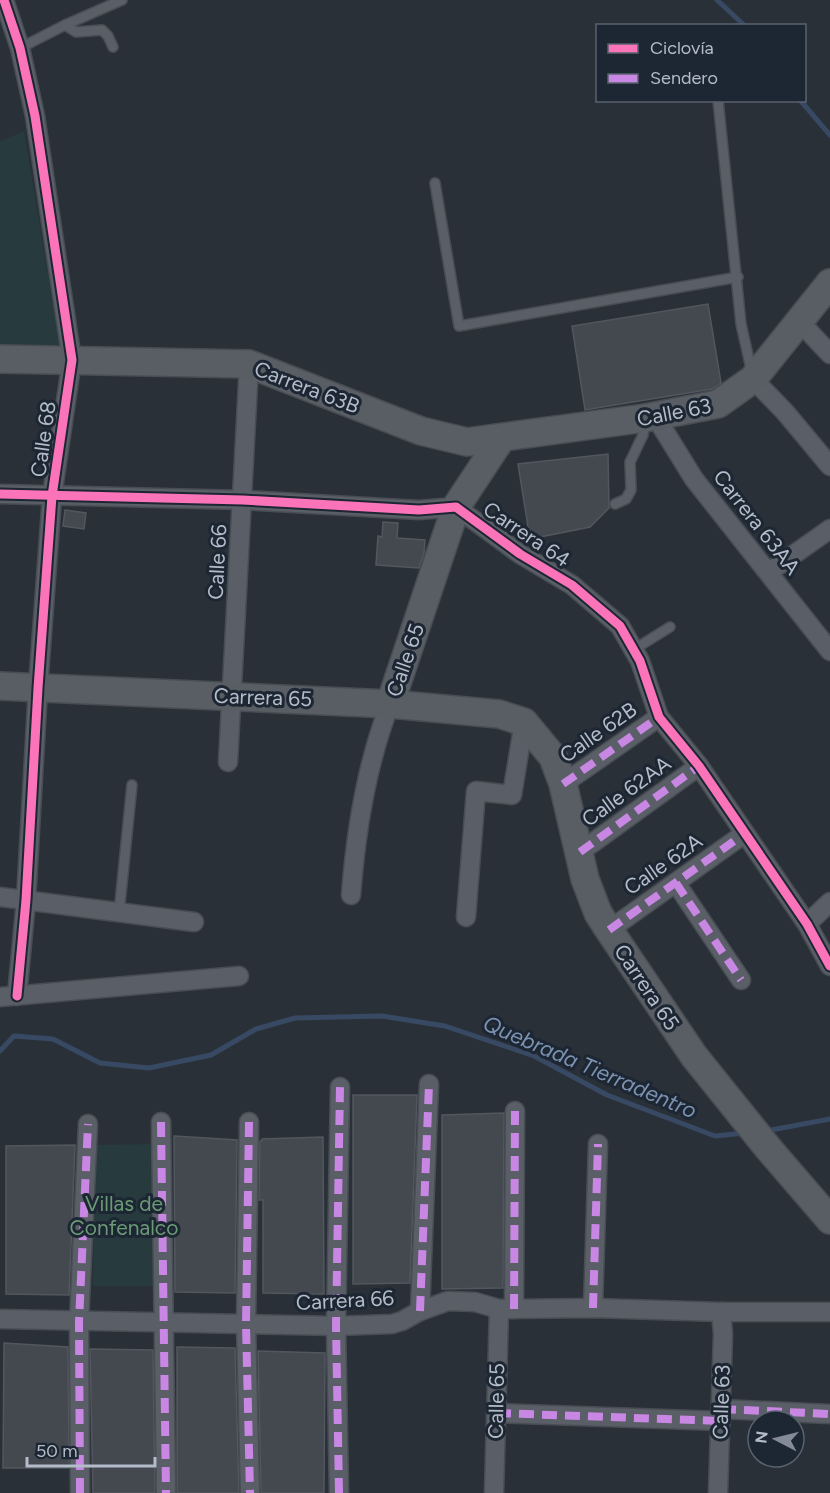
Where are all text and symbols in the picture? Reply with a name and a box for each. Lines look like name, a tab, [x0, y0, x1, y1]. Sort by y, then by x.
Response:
legend	[596, 24, 806, 102]
text: Ciclovía	[650, 37, 714, 59]
text: Sendero	[650, 67, 718, 89]
street label: Carrera 63B	[251, 356, 363, 418]
street label: Calle 63	[635, 393, 713, 431]
street label: Calle 68	[25, 399, 61, 479]
street label: Carrera 63AA	[708, 465, 806, 579]
street label: Carrera 64	[479, 496, 575, 572]
street label: Calle 66	[203, 524, 231, 600]
street label: Calle 65	[381, 620, 429, 700]
street label: Carrera 65	[213, 683, 313, 711]
street label: Calle 62B	[555, 696, 641, 768]
street label: Calle 62AA	[577, 750, 675, 832]
street label: Calle 62A	[619, 828, 707, 900]
street label: Carrera 65	[609, 939, 685, 1035]
water label: Quebrada Tierradentro	[479, 1010, 701, 1124]
park label: Villas de Confenalco	[70, 1191, 178, 1240]
street label: Carrera 66	[295, 1285, 395, 1315]
street label: Calle 65	[483, 1363, 509, 1439]
street label: Calle 63	[707, 1364, 735, 1440]
north arrow	[746, 1409, 806, 1469]
scale bar	[27, 1430, 154, 1468]
text: N	[751, 1430, 772, 1445]
text: 50 m	[36, 1440, 78, 1462]

